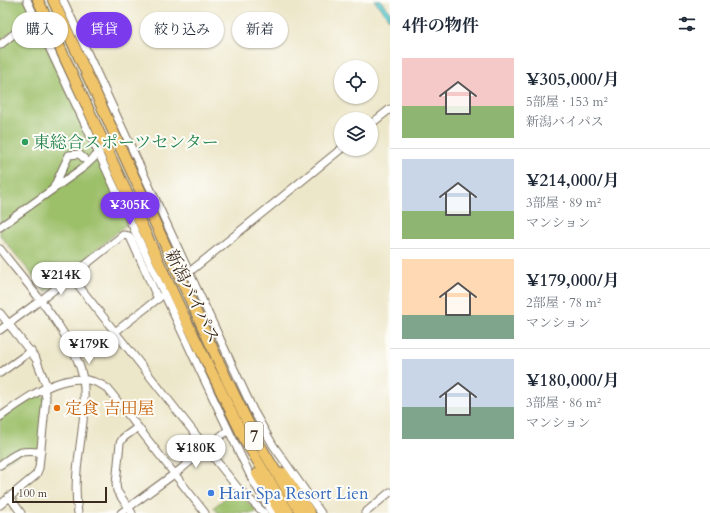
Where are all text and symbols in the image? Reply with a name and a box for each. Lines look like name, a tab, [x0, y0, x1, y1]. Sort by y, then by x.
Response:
chip: 購入	[12, 12, 68, 48]
chip: 賃貸	[76, 12, 132, 48]
chip: 絞り込み	[140, 12, 224, 48]
chip: 新着	[232, 12, 288, 48]
icon: filters	[676, 13, 698, 35]
text: 4件の物件	[402, 14, 479, 37]
map controls	[334, 60, 378, 156]
button: locate	[334, 60, 378, 104]
text: ¥305,000/月	[526, 68, 620, 91]
icon: home	[434, 74, 482, 122]
text: 5部屋 · 153 m²	[526, 93, 608, 111]
button: layers	[334, 112, 378, 156]
text: 新潟バイパス	[526, 113, 604, 131]
place label: 東総合スポーツセンター	[33, 131, 219, 154]
marker: 東総合スポーツセンター	[20, 137, 30, 147]
text: ¥214,000/月	[526, 169, 620, 192]
icon: home	[434, 175, 482, 223]
pin: ¥305K	[102, 192, 158, 226]
text: 3部屋 · 89 m²	[526, 194, 601, 212]
text: ¥305K	[110, 196, 150, 214]
text: マンション	[526, 214, 590, 232]
street label: 新潟バイパス	[160, 245, 225, 347]
pin: ¥214K	[33, 262, 89, 296]
text: ¥214K	[41, 266, 81, 284]
text: ¥179,000/月	[526, 269, 620, 292]
icon: home	[434, 275, 482, 323]
text: 2部屋 · 78 m²	[526, 294, 601, 312]
text: マンション	[526, 314, 590, 332]
pin: ¥179K	[61, 331, 117, 365]
text: ¥179K	[69, 335, 109, 353]
text: ¥180,000/月	[526, 369, 620, 392]
icon: home	[434, 375, 482, 423]
text: 3部屋 · 86 m²	[526, 394, 601, 412]
place label: 定食 吉田屋	[65, 397, 155, 420]
marker: 定食 吉田屋	[52, 403, 62, 413]
text: マンション	[526, 414, 590, 432]
road number: 7	[245, 422, 263, 450]
pin: ¥180K	[168, 435, 224, 469]
text: ¥180K	[176, 439, 216, 457]
place label: Hair Spa Resort Lien	[219, 482, 369, 505]
scale bar	[12, 485, 107, 504]
text: 100 m	[18, 486, 47, 501]
marker: Hair Spa Resort Lien	[206, 488, 216, 498]

